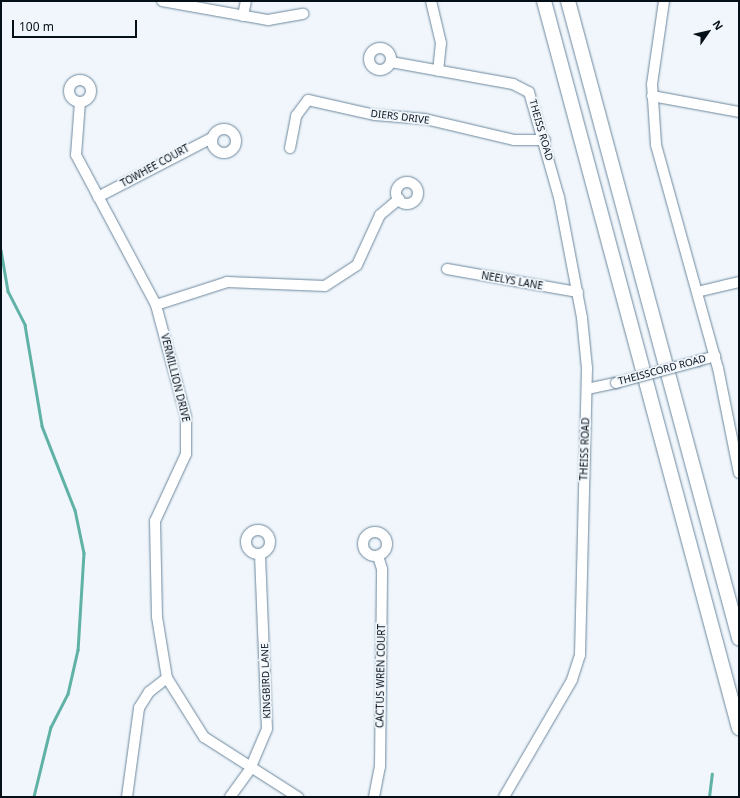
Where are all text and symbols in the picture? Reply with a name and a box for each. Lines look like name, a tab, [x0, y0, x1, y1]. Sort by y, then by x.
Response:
scale bar	[14, 12, 139, 38]
north arrow	[688, 12, 728, 52]
text: N	[710, 17, 727, 33]
text: 100 m	[19, 18, 54, 35]
street label: THEISS ROAD	[527, 98, 555, 162]
street label: DIERS DRIVE	[370, 107, 430, 127]
street label: TOWHEE COURT	[119, 142, 191, 190]
street label: NEELYS LANE	[480, 270, 544, 292]
street label: VERMILLION DRIVE	[158, 333, 192, 423]
street label: THEISSCORD ROAD	[617, 352, 707, 388]
street label: THEISS ROAD	[578, 417, 592, 481]
street label: CACTUS WREN COURT	[374, 624, 388, 728]
street label: KINGBIRD LANE	[259, 643, 273, 719]

